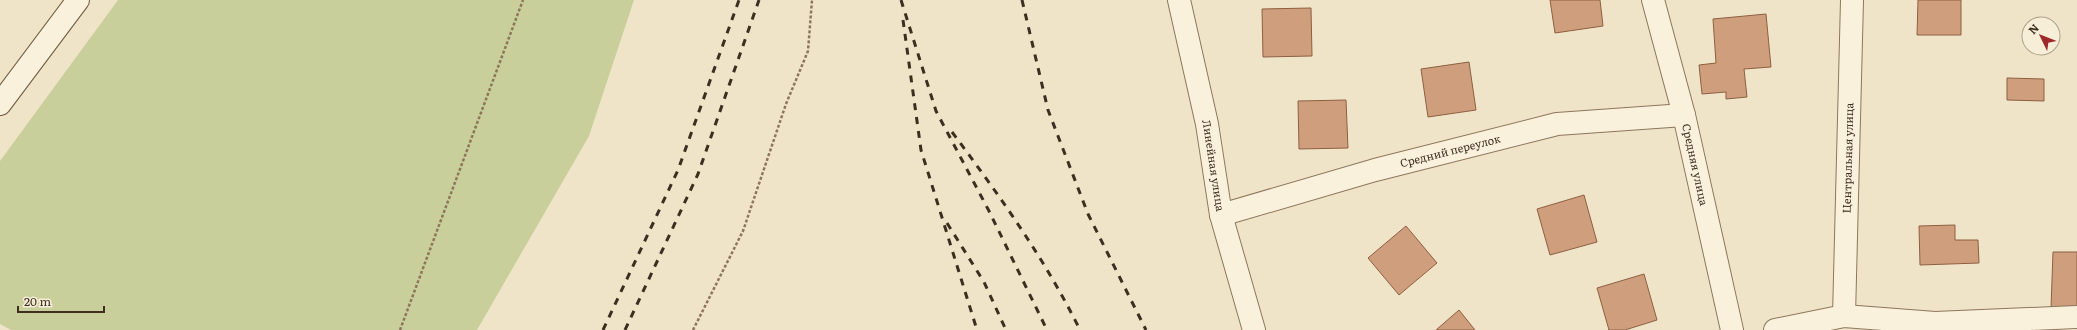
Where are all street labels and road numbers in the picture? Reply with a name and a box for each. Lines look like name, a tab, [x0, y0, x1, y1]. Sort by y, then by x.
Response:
street label: Центральная улица	[1838, 102, 1856, 214]
street label: Линейная улица	[1199, 118, 1229, 212]
street label: Средняя улица	[1679, 122, 1713, 207]
street label: Средний переулок	[1398, 130, 1502, 170]

